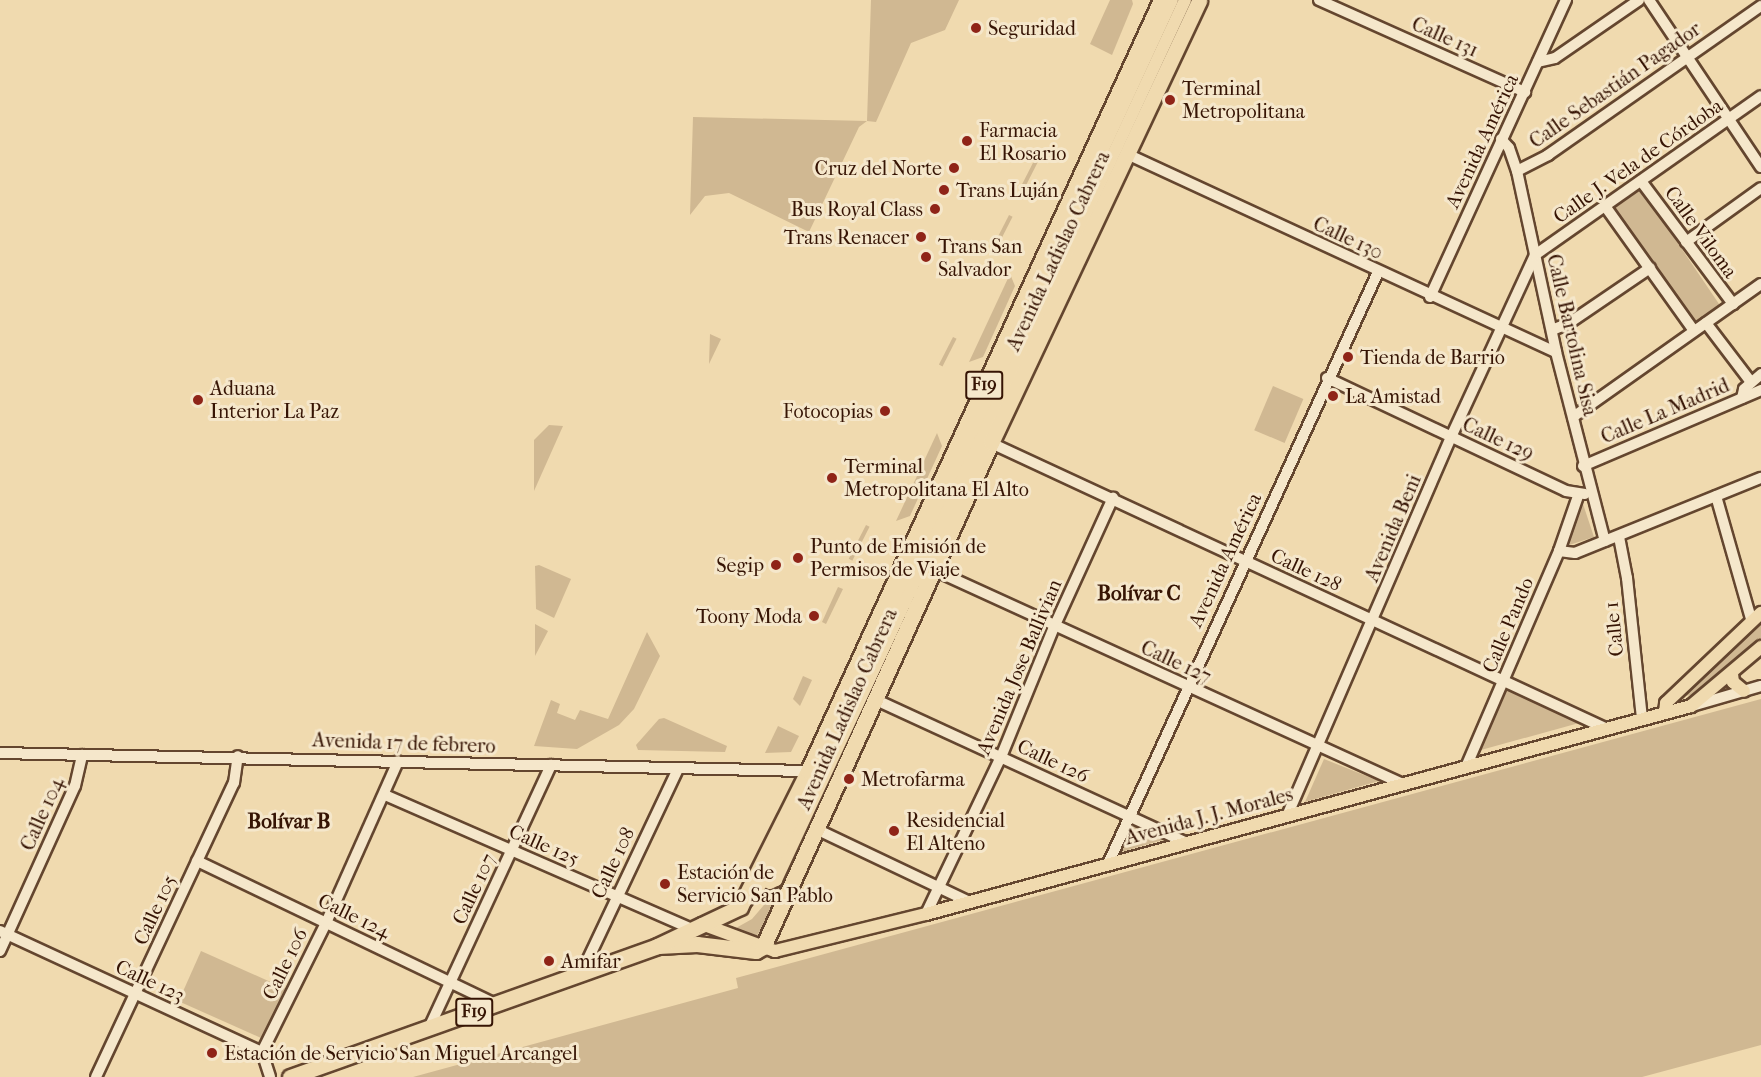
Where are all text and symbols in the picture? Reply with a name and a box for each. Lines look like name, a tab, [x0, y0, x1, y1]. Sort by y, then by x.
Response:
street label: Calle 131	[1408, 12, 1482, 62]
place label: Seguridad	[988, 16, 1076, 40]
street label: Calle Sebastián Pagador	[1525, 17, 1705, 153]
marker: Seguridad	[969, 21, 983, 35]
street label: Avenida América	[1440, 70, 1524, 212]
place label: Terminal Metropolitana	[1182, 77, 1305, 124]
marker: Terminal Metropolitana	[1163, 93, 1177, 107]
street label: Calle J. Vela de Córdoba	[1549, 93, 1727, 229]
place label: Farmacia El Rosario	[979, 118, 1066, 165]
marker: Farmacia El Rosario	[960, 134, 974, 148]
street label: Avenida Ladislao Cabrera	[1001, 147, 1115, 355]
place label: Cruz del Norte	[815, 156, 942, 180]
marker: Cruz del Norte	[947, 161, 961, 175]
place label: Trans Luján	[956, 178, 1058, 202]
street label: Calle Viloma	[1660, 181, 1742, 283]
marker: Trans Luján	[937, 183, 951, 197]
place label: Bus Royal Class	[791, 197, 923, 221]
marker: Bus Royal Class	[928, 202, 942, 216]
street label: Calle 130	[1309, 211, 1387, 265]
place label: Trans Renacer	[784, 225, 909, 249]
marker: Trans Renacer	[914, 230, 928, 244]
place label: Trans San Salvador	[938, 234, 1022, 281]
marker: Trans San Salvador	[919, 250, 933, 264]
street label: Calle Bartolina Sisa	[1542, 252, 1602, 418]
place label: Tienda de Barrio	[1360, 345, 1505, 369]
marker: Tienda de Barrio	[1341, 350, 1355, 364]
road number: F19	[964, 370, 1004, 400]
street label: Calle La Madrid	[1597, 373, 1733, 449]
place label: Aduana Interior La Paz	[210, 376, 339, 423]
place label: La Amistad	[1345, 384, 1441, 408]
marker: La Amistad	[1326, 389, 1340, 403]
marker: Aduana Interior La Paz	[191, 393, 205, 407]
place label: Fotocopias	[783, 399, 873, 423]
marker: Fotocopias	[878, 404, 892, 418]
street label: Calle 129	[1459, 412, 1537, 466]
place label: Terminal Metropolitana El Alto	[844, 454, 1029, 501]
marker: Terminal Metropolitana El Alto	[825, 471, 839, 485]
street label: Avenida Beni	[1360, 471, 1426, 585]
street label: Avenida América	[1183, 489, 1267, 631]
place label: Punto de Emisión de Permisos de Viaje	[810, 534, 986, 581]
street label: Calle 128	[1267, 543, 1345, 597]
marker: Punto de Emisión de Permisos de Viaje	[791, 551, 805, 565]
place label: Segip	[716, 553, 764, 577]
marker: Segip	[769, 558, 783, 572]
street label: Calle Pando	[1477, 574, 1539, 676]
street label: Avenida Jose Ballivian	[971, 576, 1067, 758]
district label: Bolívar C	[1097, 580, 1181, 606]
street label: Calle 1	[1599, 600, 1629, 658]
place label: Toony Moda	[696, 604, 802, 628]
street label: Avenida Ladislao Cabrera	[792, 605, 902, 813]
marker: Toony Moda	[807, 609, 821, 623]
street label: Calle 127	[1137, 635, 1215, 689]
street label: Avenida 17 de febrero	[312, 728, 496, 758]
street label: Calle 126	[1013, 734, 1093, 788]
place label: Metrofarma	[861, 767, 965, 791]
marker: Metrofarma	[842, 772, 856, 786]
street label: Calle 104	[15, 774, 69, 854]
street label: Avenida J. J. Morales	[1123, 782, 1295, 850]
district label: Bolívar B	[248, 808, 330, 834]
place label: Residencial El Alteno	[906, 808, 1005, 855]
street label: Calle 125	[505, 819, 583, 871]
street label: Calle 108	[586, 824, 640, 902]
marker: Residencial El Alteno	[887, 824, 901, 838]
street label: Calle 107	[447, 850, 501, 928]
place label: Estación de Servicio San Pablo	[677, 861, 833, 908]
street label: Calle 105	[128, 871, 182, 949]
marker: Estación de Servicio San Pablo	[658, 877, 672, 891]
street label: Calle 124	[314, 888, 394, 944]
street label: Calle 106	[257, 924, 313, 1004]
place label: Amifar	[561, 949, 621, 973]
marker: Amifar	[542, 954, 556, 968]
street label: Calle 123	[112, 955, 188, 1007]
road number: F19	[454, 997, 494, 1027]
place label: Estación de Servicio San Miguel Arcangel	[224, 1041, 578, 1065]
marker: Estación de Servicio San Miguel Arcangel	[205, 1046, 219, 1060]

